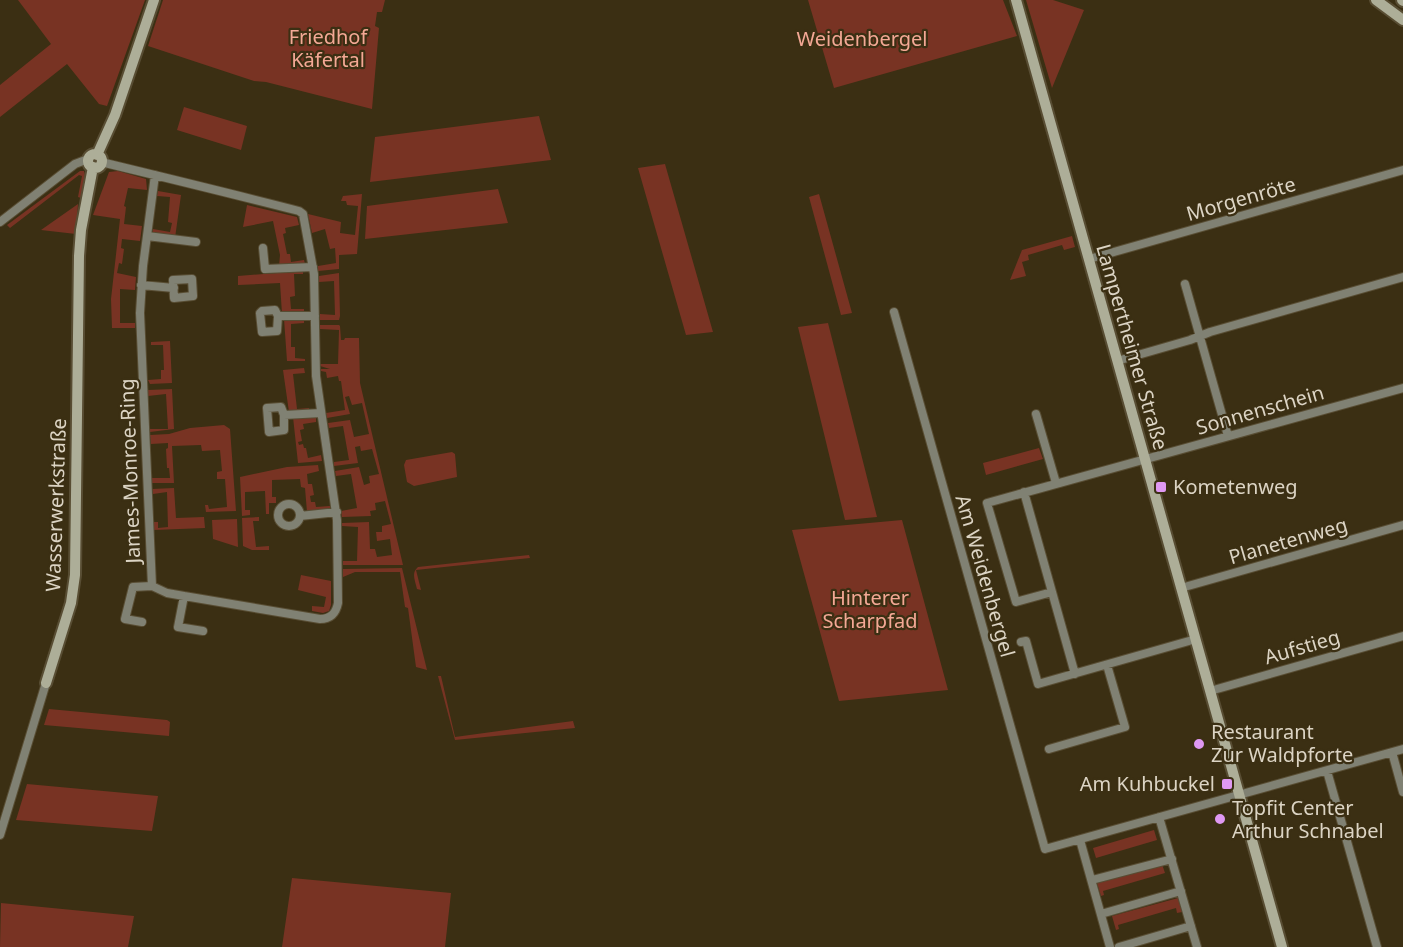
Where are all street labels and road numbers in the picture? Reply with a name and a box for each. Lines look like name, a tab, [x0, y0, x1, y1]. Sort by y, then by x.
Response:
street label: Morgenröte	[1183, 170, 1299, 227]
street label: Lampertheimer Straße	[1090, 241, 1175, 453]
street label: James-Monroe-Ring	[113, 378, 146, 566]
street label: Sonnenschein	[1193, 378, 1327, 441]
street label: Wasserwerkstraße	[39, 418, 72, 592]
street label: Am Weidenbergel	[949, 492, 1022, 660]
street label: Planetenweg	[1225, 511, 1350, 570]
street label: Aufstieg	[1261, 623, 1343, 670]

